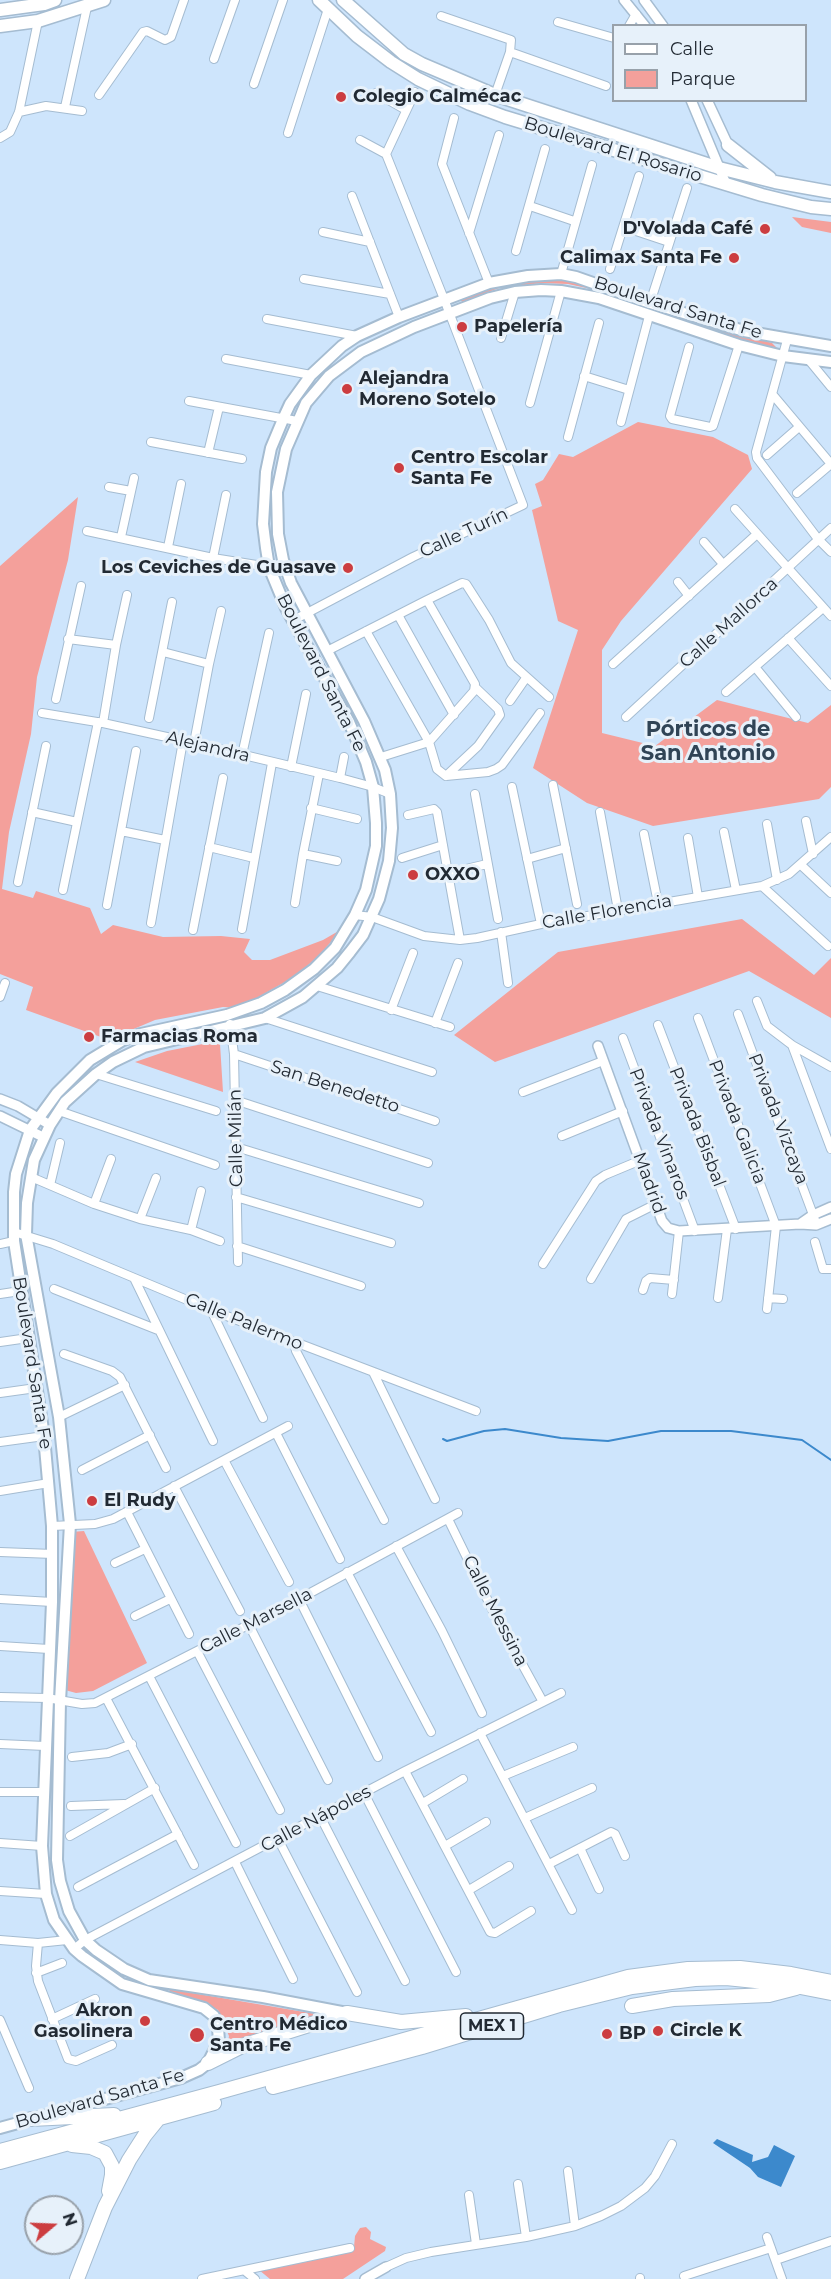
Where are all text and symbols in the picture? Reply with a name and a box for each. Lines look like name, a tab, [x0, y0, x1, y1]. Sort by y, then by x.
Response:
legend	[612, 24, 807, 102]
text: Calle	[670, 38, 714, 60]
text: Parque	[670, 68, 735, 90]
place label: Colegio Calmécac	[353, 86, 521, 108]
marker: Colegio Calmécac	[334, 90, 348, 104]
street label: Boulevard El Rosario	[521, 113, 705, 187]
place label: D'Volada Café	[623, 218, 753, 240]
marker: D'Volada Café	[758, 222, 772, 236]
place label: Calimax Santa Fe	[560, 247, 722, 269]
marker: Calimax Santa Fe	[727, 251, 741, 265]
street label: Boulevard Santa Fe	[591, 272, 765, 344]
place label: Papelería	[474, 316, 563, 338]
marker: Papelería	[455, 320, 469, 334]
place label: Alejandra Moreno Sotelo	[359, 368, 496, 410]
marker: Alejandra Moreno Sotelo	[340, 382, 354, 396]
place label: Centro Escolar Santa Fe	[411, 447, 548, 490]
marker: Centro Escolar Santa Fe	[392, 461, 406, 475]
street label: Calle Turín	[416, 503, 512, 563]
place label: Los Ceviches de Guasave	[101, 557, 336, 579]
marker: Los Ceviches de Guasave	[341, 561, 355, 575]
street label: Calle Mallorca	[675, 573, 783, 673]
street label: Boulevard Santa Fe	[272, 590, 370, 756]
district label: Pórticos de San Antonio	[641, 717, 775, 767]
street label: Alejandra	[164, 727, 252, 767]
place label: OXXO	[425, 864, 480, 886]
marker: OXXO	[406, 868, 420, 882]
street label: Calle Florencia	[540, 890, 674, 934]
place label: Farmacias Roma	[101, 1026, 258, 1048]
marker: Farmacias Roma	[82, 1030, 96, 1044]
street label: Privada Vizcaya	[743, 1050, 813, 1188]
street label: San Benedetto	[268, 1056, 402, 1118]
street label: Privada Galicia	[703, 1057, 771, 1187]
street label: Privada Bisbal	[664, 1064, 730, 1190]
street label: Privada Vinaros	[624, 1065, 694, 1203]
street label: Calle Milán	[224, 1089, 248, 1187]
street label: Madrid	[628, 1149, 670, 1217]
street label: Boulevard Santa Fe	[8, 1275, 56, 1451]
street label: Calle Palermo	[182, 1289, 306, 1355]
place label: El Rudy	[104, 1490, 175, 1512]
marker: El Rudy	[85, 1494, 99, 1508]
street label: Calle Messina	[458, 1552, 532, 1670]
street label: Calle Marsella	[196, 1583, 316, 1659]
street label: Calle Nápoles	[257, 1781, 375, 1857]
place label: Akron Gasolinera	[34, 2000, 133, 2042]
road number: MEX 1	[460, 2013, 524, 2039]
marker: Akron Gasolinera	[138, 2014, 152, 2028]
place label: Centro Médico Santa Fe	[210, 2014, 348, 2056]
place label: Circle K	[670, 2020, 742, 2042]
place label: BP	[619, 2023, 646, 2045]
marker: Circle K	[651, 2024, 665, 2038]
marker: Centro Médico Santa Fe	[188, 2026, 206, 2044]
marker: BP	[600, 2027, 614, 2041]
street label: Boulevard Santa Fe	[13, 2065, 187, 2133]
north arrow	[24, 2195, 84, 2255]
text: N	[59, 2210, 81, 2229]

